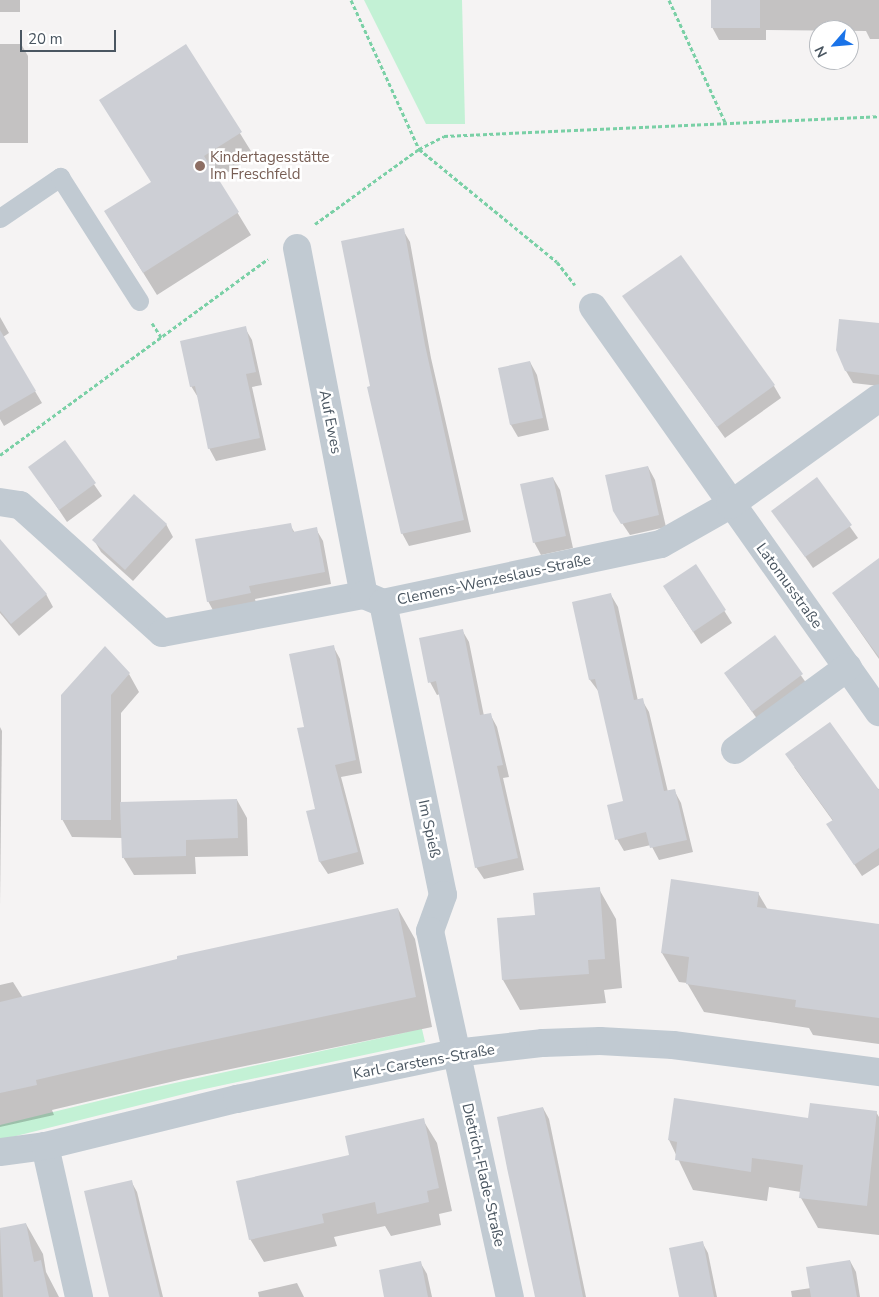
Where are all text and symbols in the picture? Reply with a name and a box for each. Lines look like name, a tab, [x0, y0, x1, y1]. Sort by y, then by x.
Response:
scale bar	[22, 20, 119, 52]
north arrow	[809, 20, 859, 70]
text: 20 m	[28, 29, 63, 49]
text: N	[810, 43, 832, 61]
place label: Kindertagesstätte Im Freschfeld	[210, 148, 330, 183]
marker: Kindertagesstätte Im Freschfeld	[194, 160, 206, 172]
street label: Auf Ewes	[315, 389, 345, 455]
street label: Latomusstraße	[752, 540, 826, 632]
street label: Clemens-Wenzeslaus-Straße	[395, 551, 593, 609]
street label: Im Spieß	[414, 798, 444, 860]
street label: Karl-Carstens-Straße	[352, 1041, 496, 1083]
street label: Dietrich-Flade-Straße	[458, 1101, 508, 1249]

